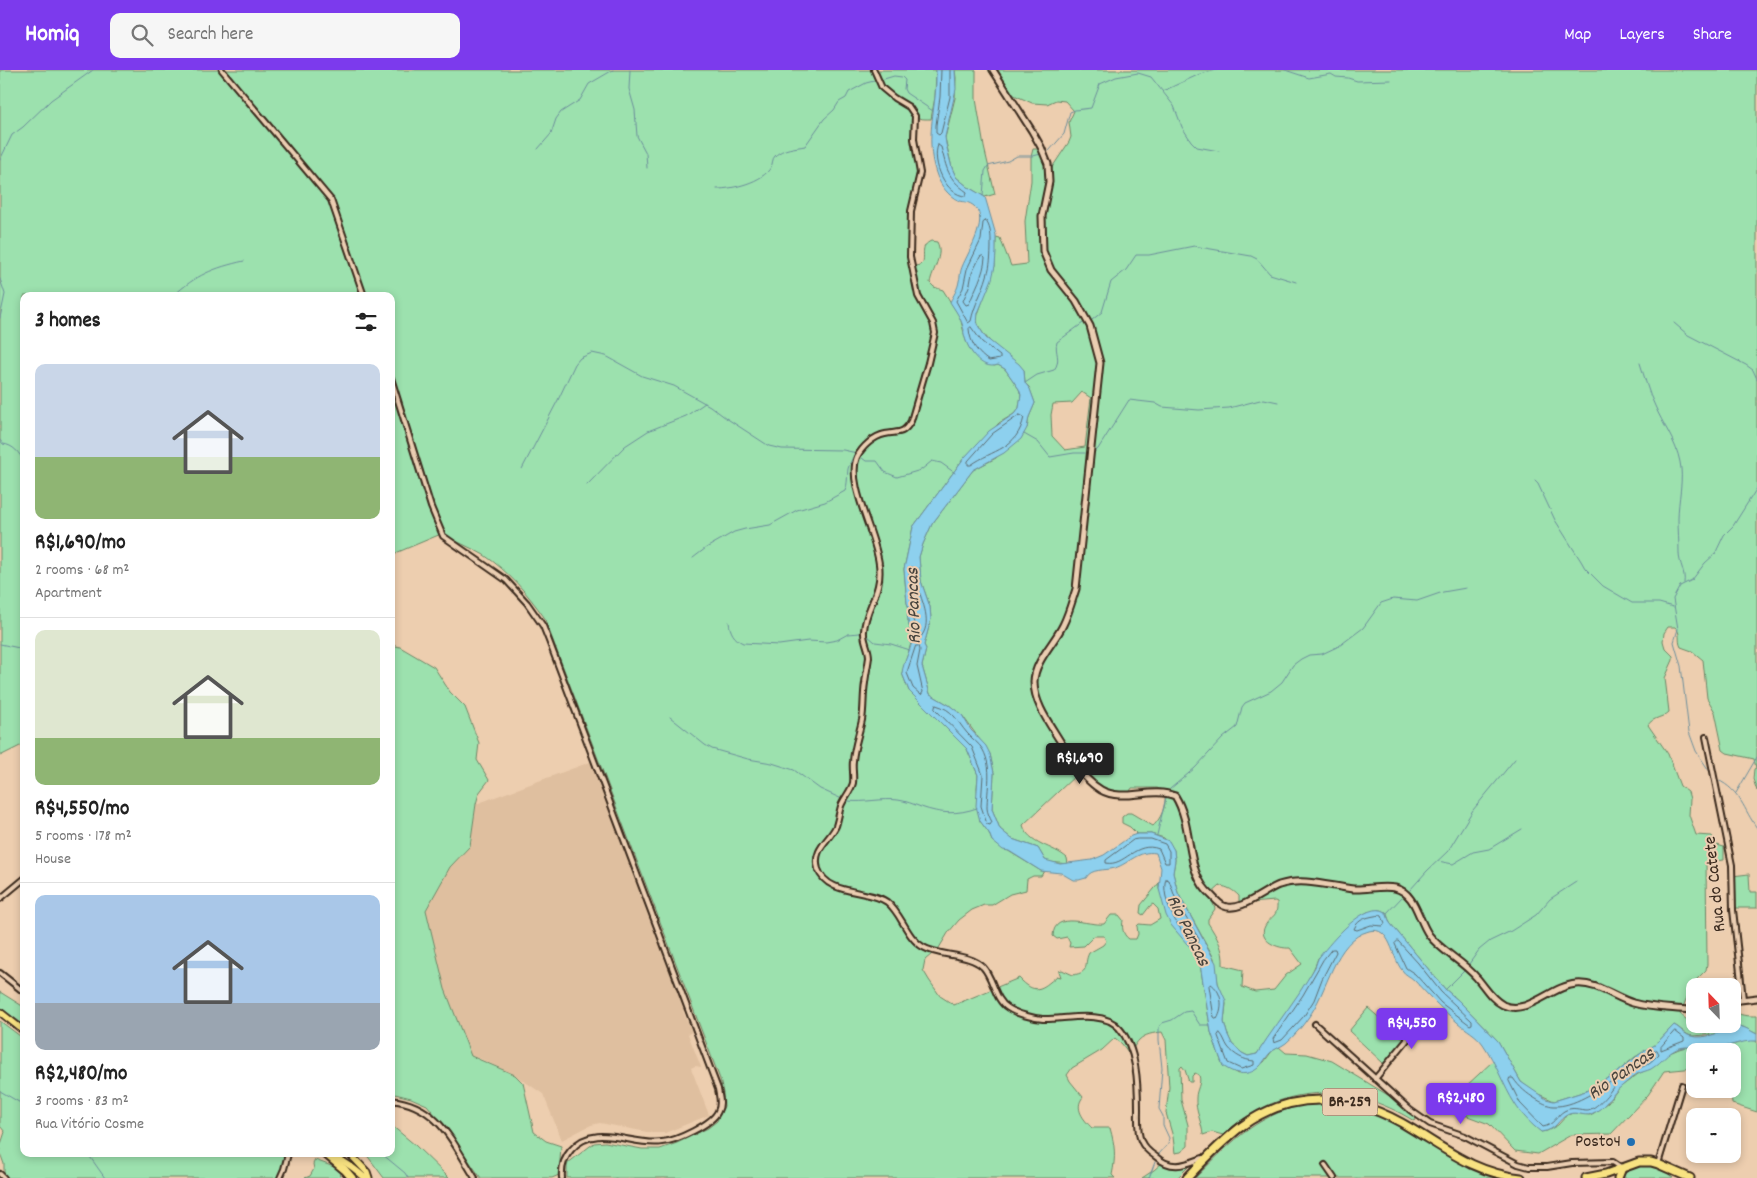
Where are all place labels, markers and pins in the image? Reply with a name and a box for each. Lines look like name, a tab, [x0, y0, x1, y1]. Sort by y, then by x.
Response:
pin: R$1,690	[1034, 742, 1126, 785]
pin: R$4,550	[1366, 1008, 1458, 1050]
pin: R$2,480	[1415, 1082, 1507, 1125]
place label: Posto4	[1575, 1130, 1621, 1155]
marker: Posto4	[1625, 1136, 1637, 1148]

